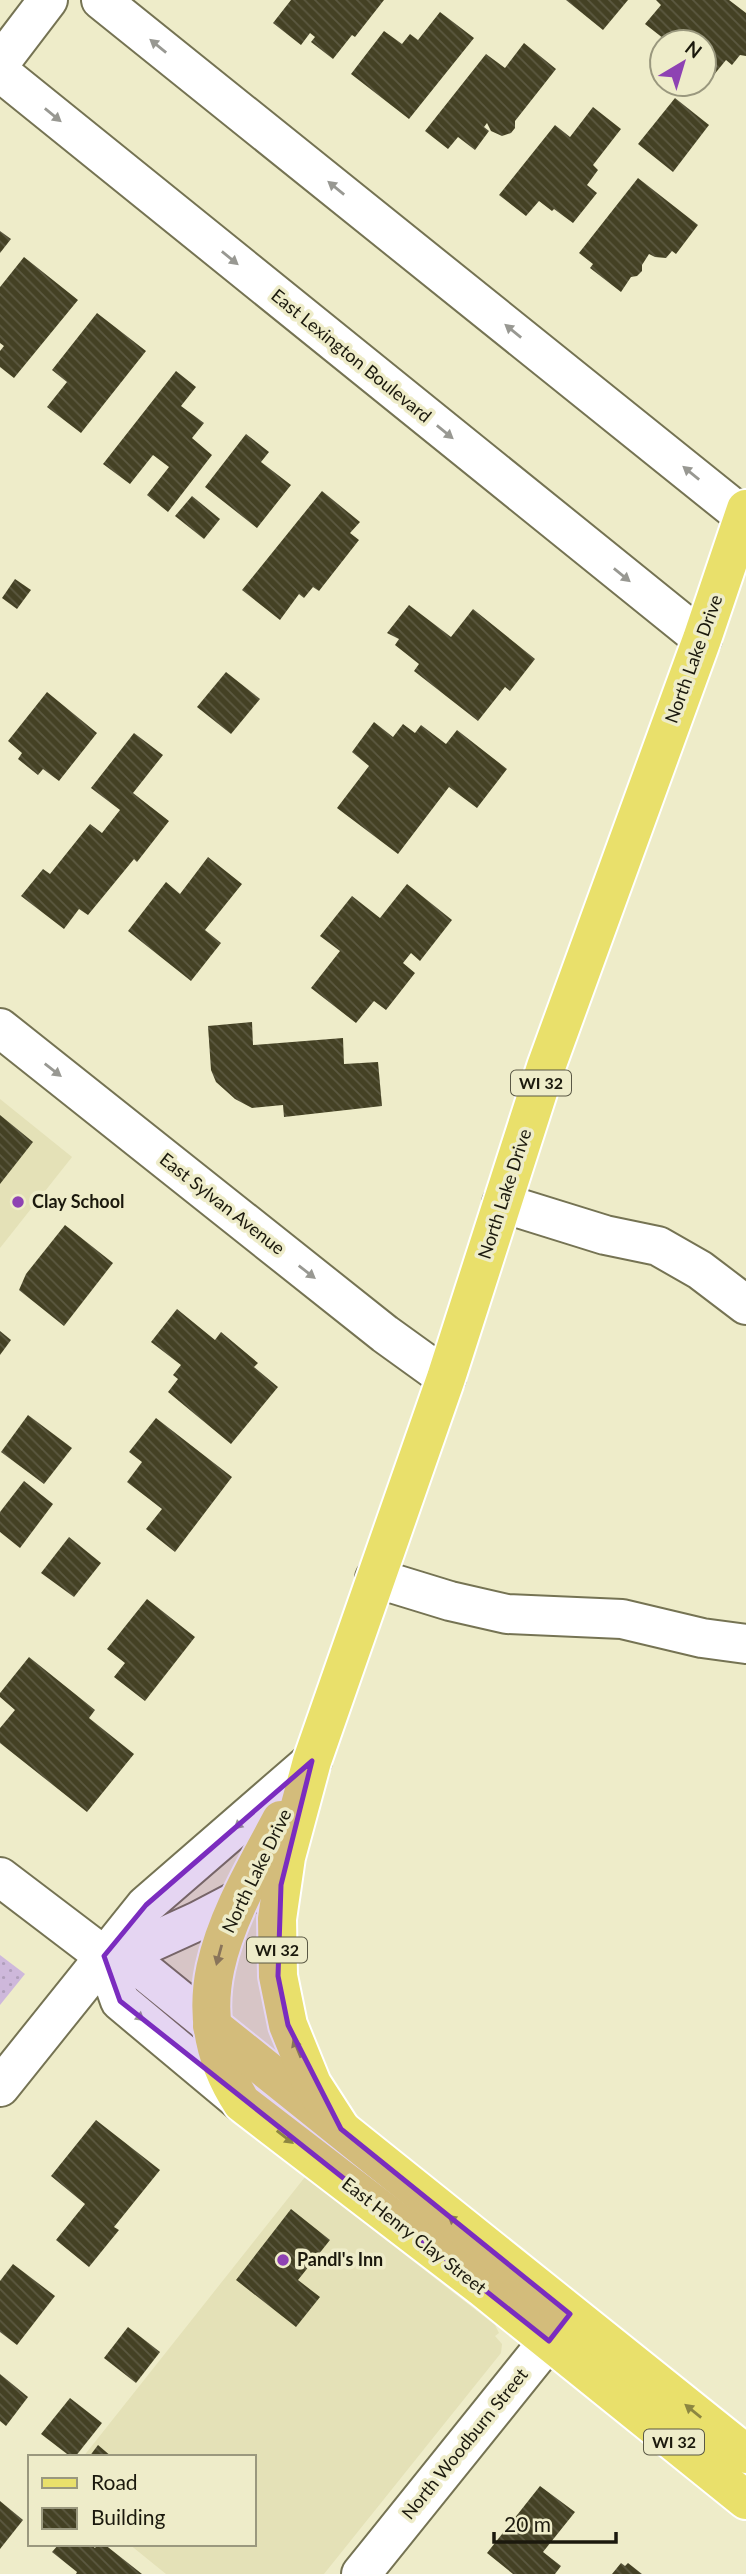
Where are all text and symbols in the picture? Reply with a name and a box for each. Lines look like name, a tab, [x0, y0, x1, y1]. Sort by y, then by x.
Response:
north arrow	[648, 28, 718, 98]
text: N	[681, 36, 707, 63]
one-way arrow	[150, 39, 167, 54]
one-way arrow	[44, 108, 62, 123]
one-way arrow	[327, 181, 345, 196]
one-way arrow	[222, 250, 239, 265]
street label: East Lexington Boulevard	[267, 284, 436, 427]
one-way arrow	[504, 324, 522, 338]
one-way arrow	[436, 424, 454, 439]
one-way arrow	[682, 466, 699, 481]
one-way arrow	[613, 567, 631, 582]
street label: North Lake Drive	[660, 591, 727, 726]
one-way arrow	[44, 1063, 62, 1078]
road number: WI 32	[511, 1070, 571, 1096]
street label: North Lake Drive	[473, 1126, 535, 1261]
street label: East Sylvan Avenue	[156, 1148, 290, 1259]
place label: Clay School	[32, 1190, 125, 1212]
marker: Clay School	[10, 1194, 26, 1210]
one-way arrow	[298, 1264, 316, 1279]
street label: North Lake Drive	[217, 1805, 296, 1936]
one-way arrow	[233, 1814, 250, 1829]
road number: WI 32	[247, 1938, 307, 1962]
one-way arrow	[213, 1944, 224, 1966]
one-way arrow	[126, 2006, 144, 2021]
one-way arrow	[291, 2038, 303, 2058]
one-way arrow	[276, 2129, 294, 2144]
street label: East Henry Clay Street	[338, 2172, 492, 2299]
one-way arrow	[448, 2214, 466, 2229]
place label: Pandl's Inn	[297, 2248, 383, 2270]
marker: Pandl's Inn	[275, 2252, 291, 2268]
street label: North Woodburn Street	[397, 2363, 532, 2523]
one-way arrow	[684, 2404, 702, 2419]
road number: WI 32	[644, 2430, 704, 2454]
legend	[28, 2455, 256, 2546]
text: Road	[91, 2469, 138, 2494]
scale bar	[494, 2500, 616, 2544]
text: Building	[91, 2504, 166, 2529]
text: 20 m	[504, 2511, 551, 2536]

